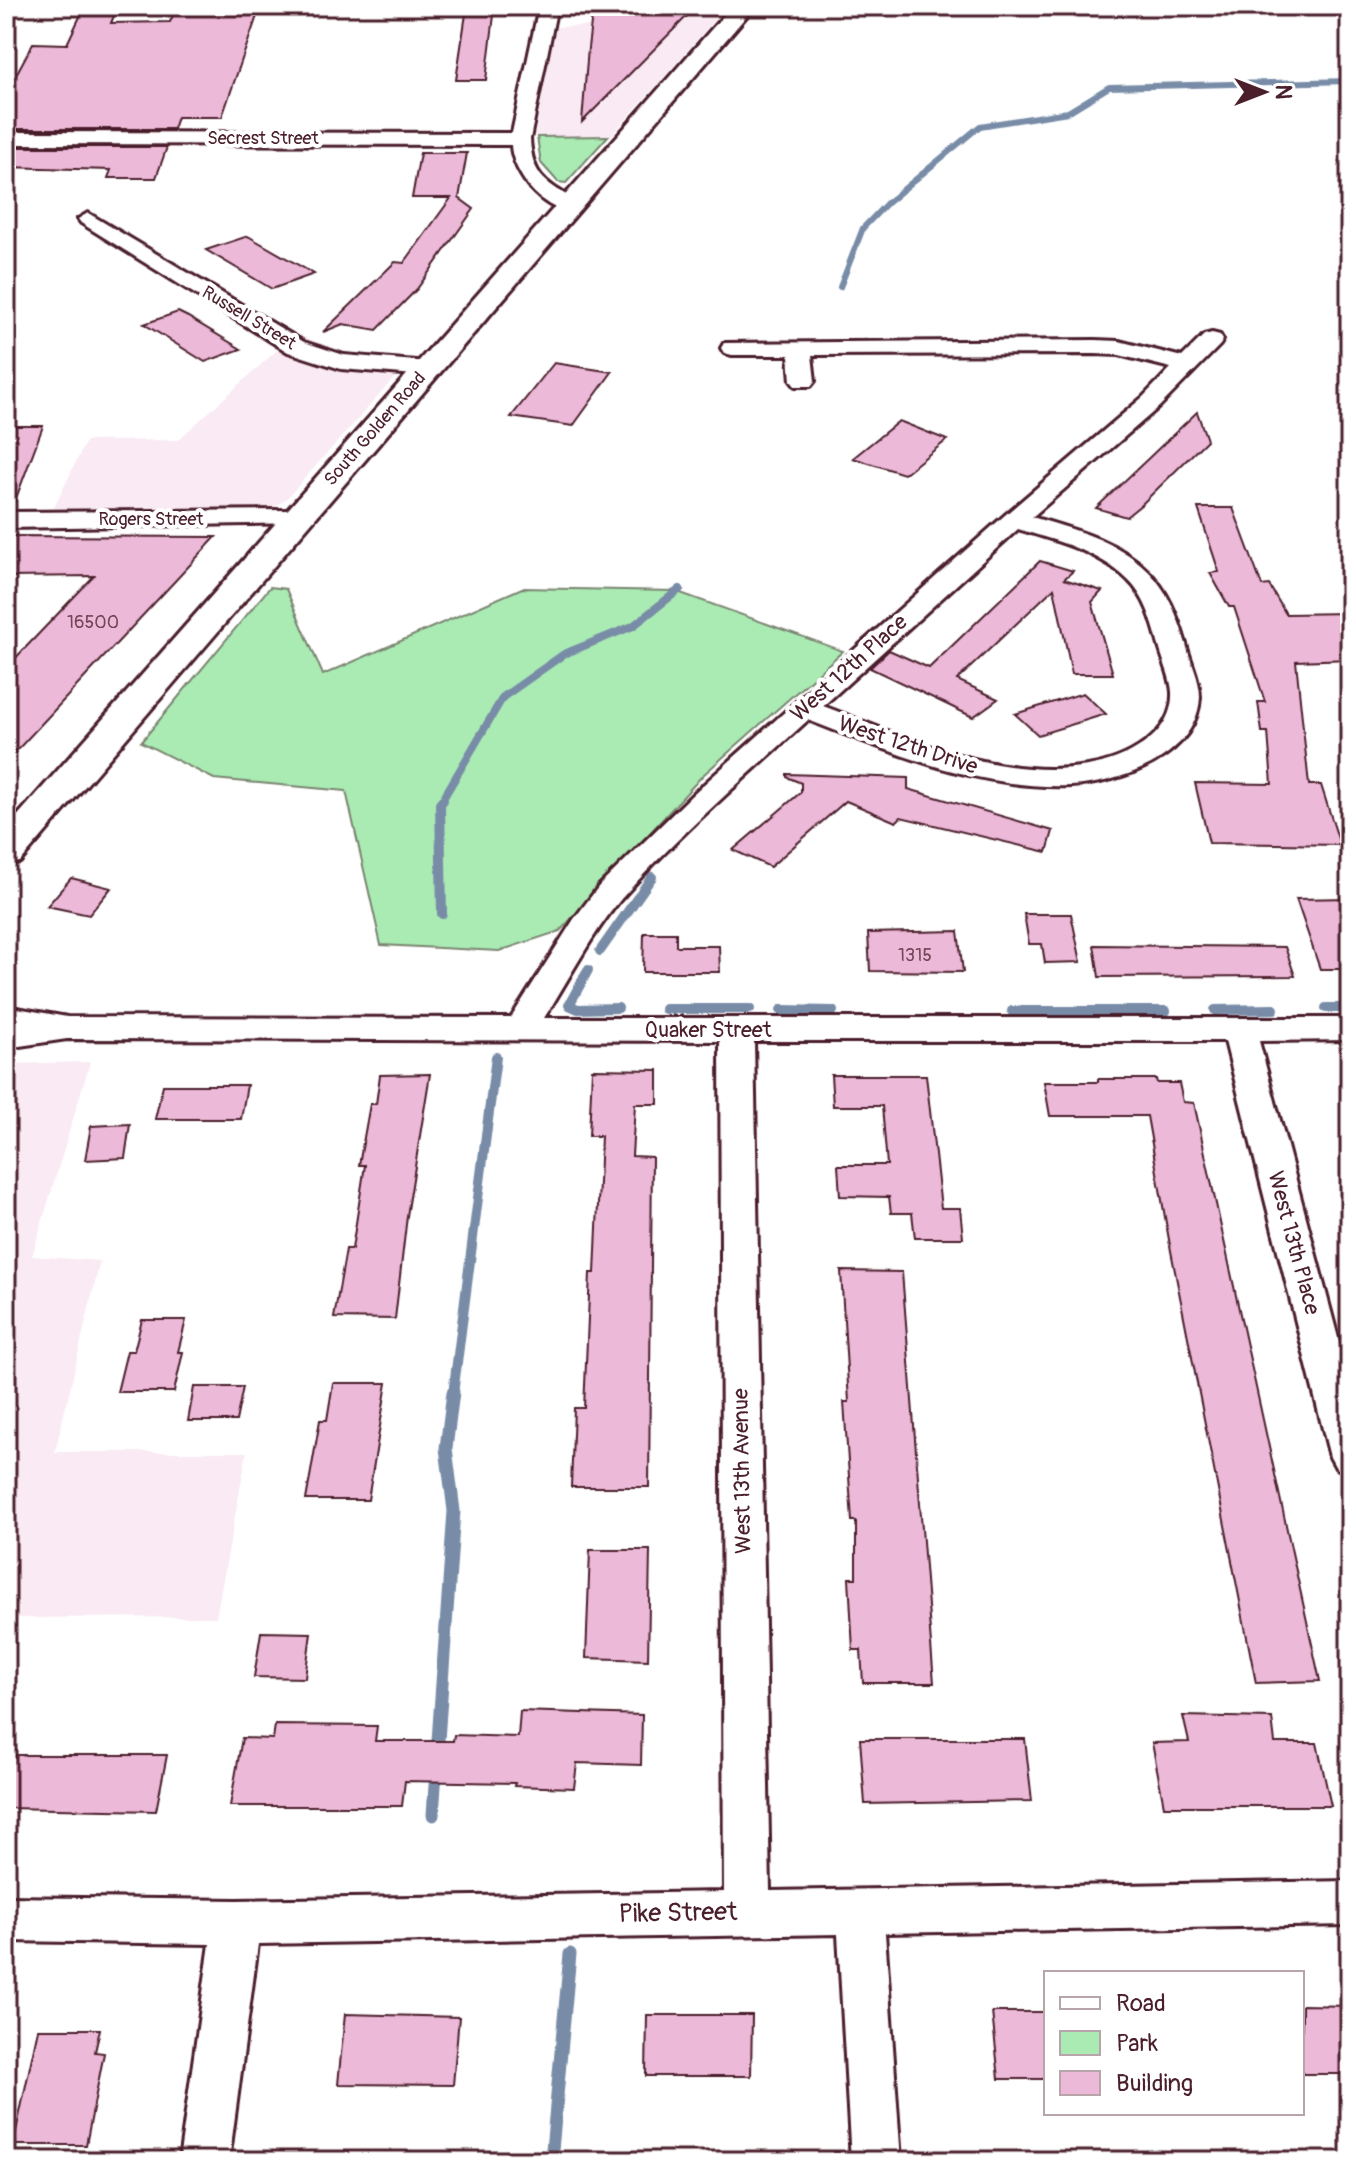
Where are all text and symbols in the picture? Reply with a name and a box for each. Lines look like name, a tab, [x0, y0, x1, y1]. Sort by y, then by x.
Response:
north arrow	[1224, 52, 1304, 132]
text: N	[1269, 85, 1297, 100]
street label: Secrest Street	[207, 127, 319, 150]
street label: Russell Street	[198, 281, 301, 355]
street label: South Golden Road	[319, 367, 431, 491]
street label: Rogers Street	[98, 508, 204, 531]
street label: West 12th Place	[785, 608, 913, 728]
house number: 16500	[67, 611, 119, 634]
street label: West 12th Drive	[835, 709, 981, 781]
house number: 1315	[898, 944, 932, 967]
street label: Quaker Street	[644, 1016, 772, 1044]
street label: West 13th Place	[1261, 1168, 1327, 1318]
street label: West 13th Avenue	[727, 1388, 757, 1554]
street label: Pike Street	[618, 1896, 738, 1930]
legend	[1044, 1971, 1304, 2115]
text: Road	[1116, 1989, 1166, 2018]
text: Park	[1116, 2029, 1158, 2058]
text: Building	[1116, 2069, 1193, 2098]

